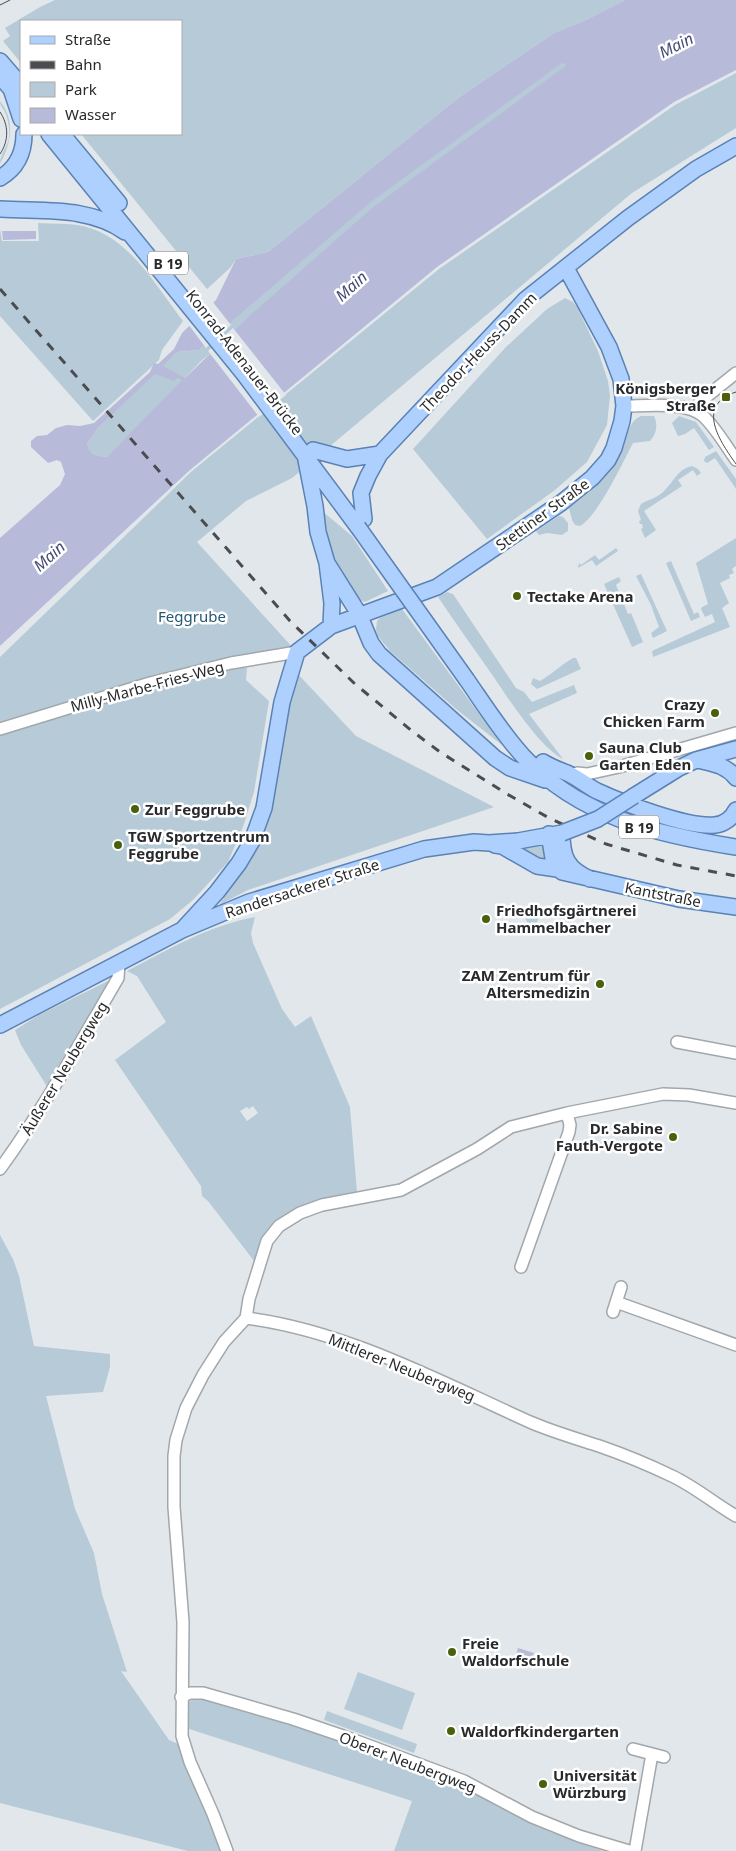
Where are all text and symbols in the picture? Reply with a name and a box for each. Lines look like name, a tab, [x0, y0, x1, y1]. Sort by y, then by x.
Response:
legend	[20, 20, 182, 135]
water label: Main	[655, 27, 697, 63]
text: Straße	[65, 29, 111, 49]
text: Bahn	[65, 54, 102, 74]
text: Park	[65, 79, 97, 99]
text: Wasser	[65, 104, 116, 124]
road number: B 19	[148, 252, 188, 274]
water label: Main	[330, 266, 372, 306]
street label: Konrad-Adenauer-Brücke	[182, 285, 308, 439]
street label: Theodor-Heuss-Damm	[415, 288, 541, 416]
place label: Königsberger Straße	[615, 378, 716, 415]
marker: Königsberger Straße	[720, 391, 732, 403]
street label: Stettiner Straße	[491, 473, 593, 555]
water label: Main	[28, 536, 70, 576]
place label: Tectake Arena	[527, 586, 633, 606]
marker: Tectake Arena	[511, 590, 523, 602]
park label: Feggrube	[158, 606, 226, 626]
street label: Milly-Marbe-Fries-Weg	[68, 656, 226, 716]
place label: Crazy Chicken Farm	[603, 694, 705, 731]
marker: Crazy Chicken Farm	[709, 707, 721, 719]
place label: Sauna Club Garten Eden	[599, 737, 691, 774]
marker: Sauna Club Garten Eden	[583, 750, 595, 762]
place label: Zur Feggrube	[145, 799, 245, 819]
marker: Zur Feggrube	[129, 803, 141, 815]
road number: B 19	[619, 816, 659, 839]
place label: TGW Sportzentrum Feggrube	[128, 826, 270, 863]
marker: TGW Sportzentrum Feggrube	[112, 839, 124, 851]
street label: Randersackerer Straße	[223, 854, 381, 922]
street label: Kantstraße	[623, 877, 703, 911]
place label: Friedhofsgärtnerei Hammelbacher	[496, 900, 637, 937]
marker: Friedhofsgärtnerei Hammelbacher	[480, 913, 492, 925]
place label: ZAM Zentrum für Altersmedizin	[462, 965, 590, 1002]
marker: ZAM Zentrum für Altersmedizin	[594, 978, 606, 990]
street label: Äußerer Neubergweg	[16, 997, 112, 1139]
place label: Dr. Sabine Fauth-Vergote	[556, 1118, 663, 1155]
marker: Dr. Sabine Fauth-Vergote	[667, 1131, 679, 1143]
street label: Mittlerer Neubergweg	[326, 1328, 478, 1406]
place label: Freie Waldorfschule	[462, 1633, 569, 1670]
marker: Freie Waldorfschule	[446, 1646, 458, 1658]
place label: Waldorfkindergarten	[461, 1721, 619, 1741]
marker: Waldorfkindergarten	[445, 1725, 457, 1737]
street label: Oberer Neubergweg	[337, 1727, 479, 1797]
place label: Universität Würzburg	[553, 1765, 637, 1802]
marker: Universität Würzburg	[537, 1778, 549, 1790]

